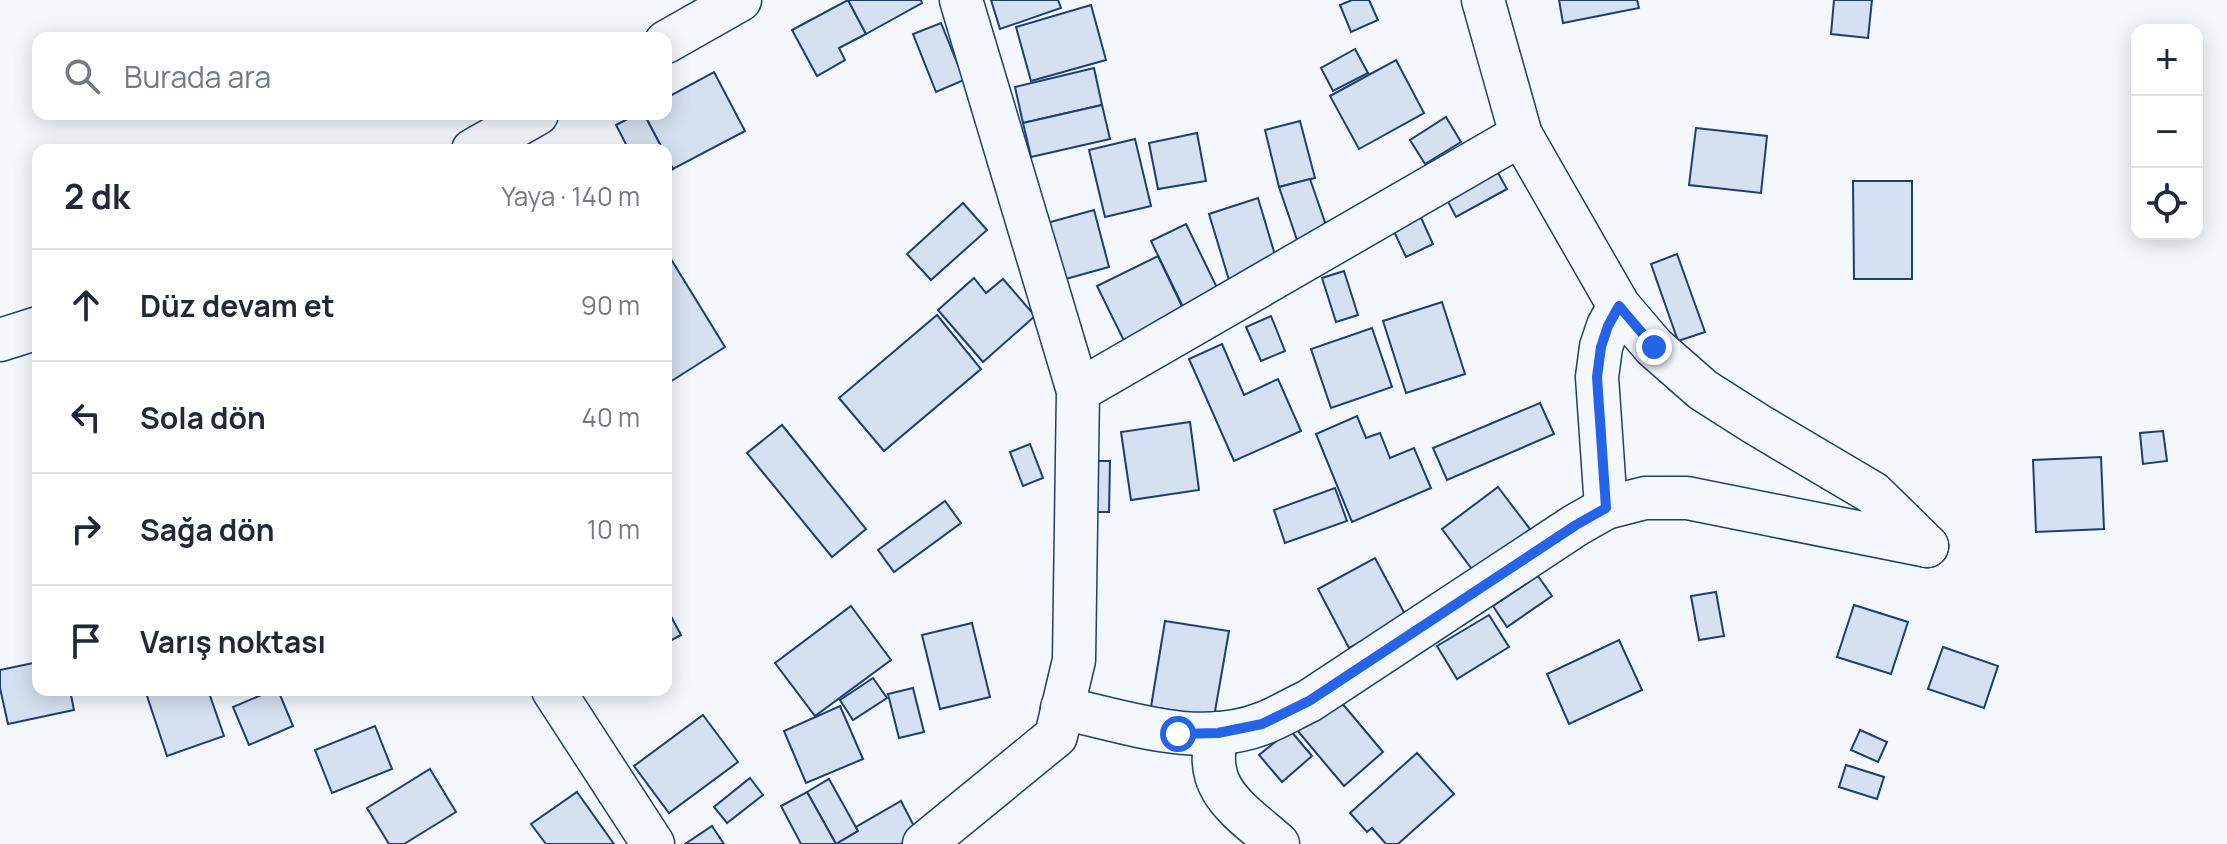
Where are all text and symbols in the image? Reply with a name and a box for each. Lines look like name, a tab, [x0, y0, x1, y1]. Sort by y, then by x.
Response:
map controls	[2131, 24, 2203, 240]
button: +	[2131, 24, 2203, 96]
search box	[32, 32, 672, 120]
icon: search	[60, 54, 104, 98]
text: Burada ara	[124, 56, 271, 97]
button: −	[2131, 96, 2203, 168]
button: locate	[2131, 168, 2203, 240]
text: 2 dk	[64, 173, 130, 219]
text: Yaya · 140 m	[501, 178, 640, 214]
icon: ahead	[64, 283, 108, 327]
text: Düz devam et	[140, 285, 335, 326]
text: 90 m	[581, 287, 640, 323]
route end	[1636, 329, 1672, 365]
icon: left	[64, 395, 108, 439]
text: Sola dön	[140, 397, 266, 438]
text: 40 m	[582, 399, 640, 435]
icon: right	[64, 507, 108, 551]
text: Sağa dön	[140, 509, 275, 550]
text: 10 m	[587, 511, 640, 547]
icon: arrive	[64, 619, 108, 663]
text: Varış noktası	[140, 621, 326, 662]
route start	[1160, 716, 1196, 752]

